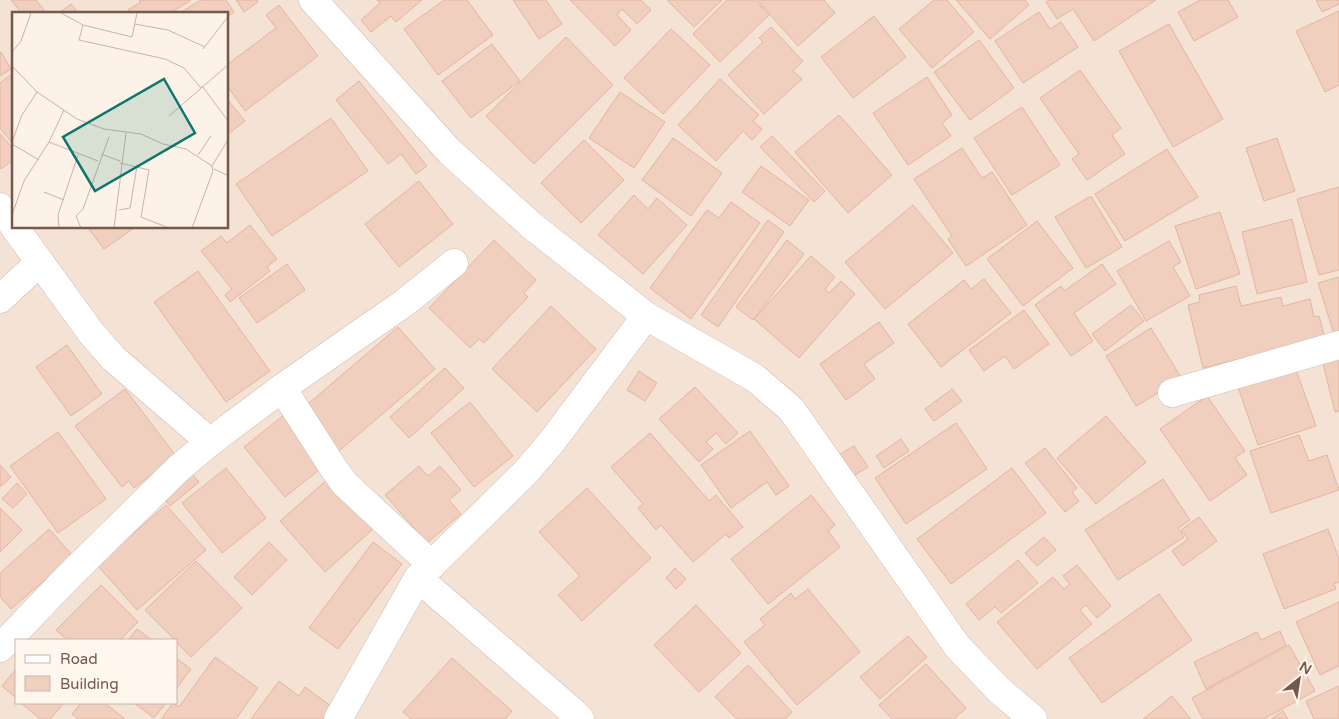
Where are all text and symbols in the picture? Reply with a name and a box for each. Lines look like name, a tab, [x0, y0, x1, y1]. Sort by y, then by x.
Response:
inset map	[12, 12, 229, 229]
legend	[15, 639, 178, 704]
text: Road	[60, 650, 98, 668]
north arrow	[1274, 654, 1324, 704]
text: N	[1296, 658, 1314, 678]
text: Building	[60, 675, 119, 693]

